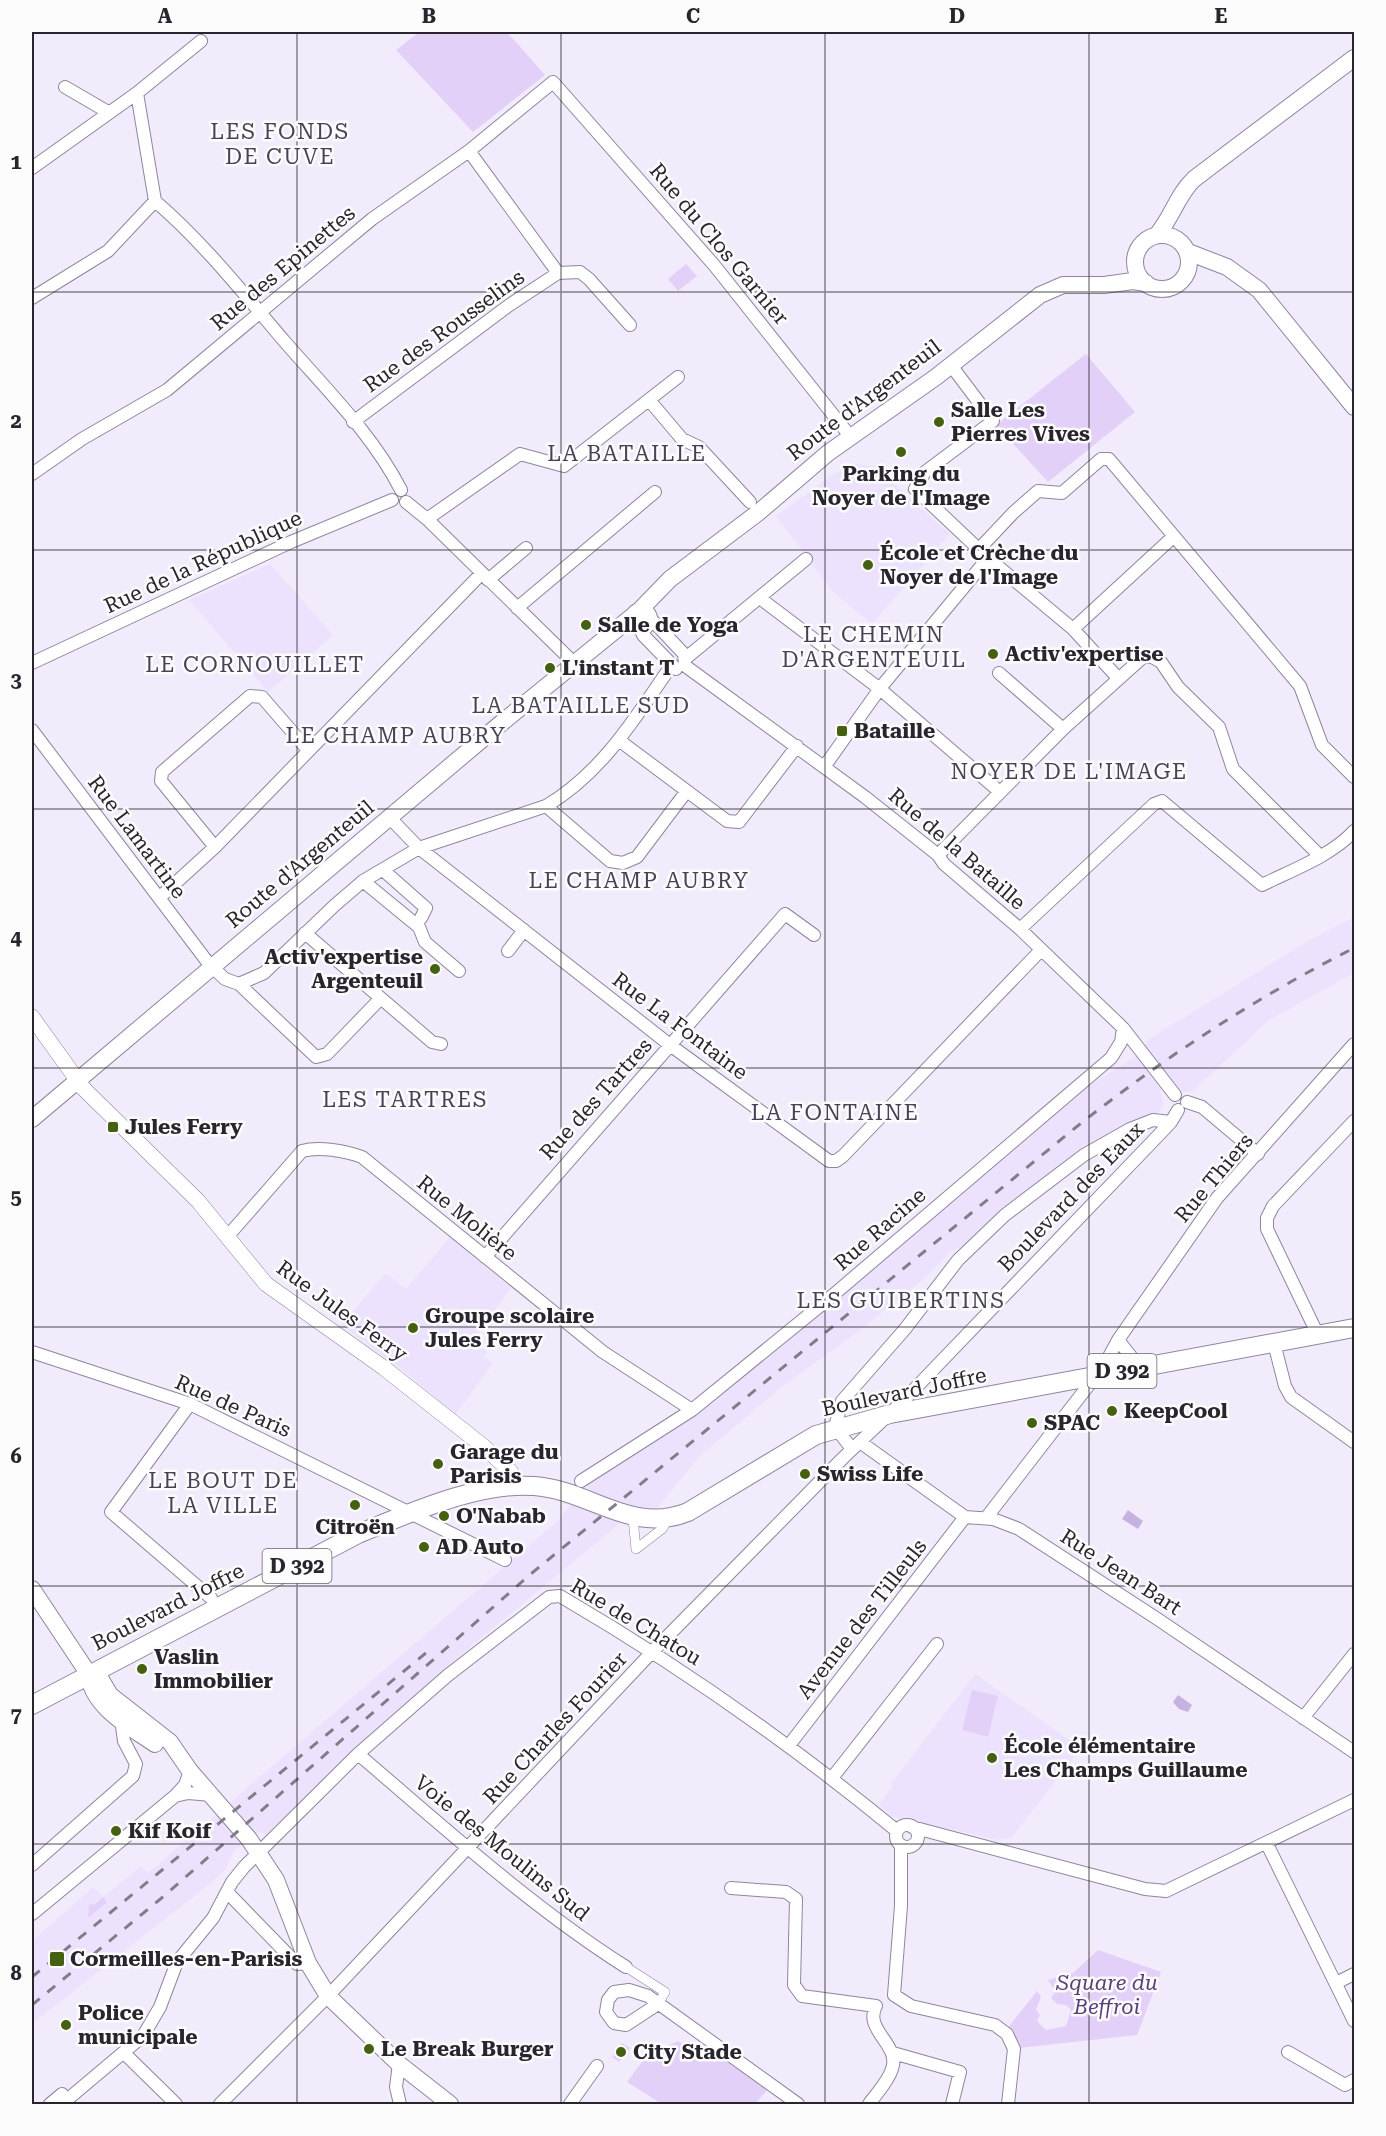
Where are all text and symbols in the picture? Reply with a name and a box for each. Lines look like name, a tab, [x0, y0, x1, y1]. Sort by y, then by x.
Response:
text: A	[158, 4, 173, 28]
text: B	[422, 4, 436, 28]
text: C	[686, 4, 700, 28]
text: D	[949, 4, 965, 28]
text: E	[1215, 4, 1228, 28]
district label: LES FONDS DE CUVE	[210, 119, 350, 169]
text: 1	[10, 150, 22, 174]
street label: Rue du Clos Garnier	[645, 159, 794, 330]
street label: Rue des Epinettes	[206, 201, 360, 335]
street label: Rue des Rousselins	[359, 265, 529, 397]
street label: Route d'Argenteuil	[783, 334, 946, 465]
place label: Salle Les Pierres Vives	[951, 398, 1090, 446]
text: 2	[10, 409, 22, 433]
marker: Salle Les Pierres Vives	[932, 415, 946, 429]
district label: LA BATAILLE	[547, 441, 707, 466]
marker: Parking du Noyer de l'Image	[894, 445, 908, 459]
place label: Parking du Noyer de l'Image	[812, 462, 990, 510]
street label: Rue de la République	[101, 506, 305, 618]
place label: École et Crèche du Noyer de l'Image	[880, 540, 1079, 589]
marker: École et Crèche du Noyer de l'Image	[861, 558, 875, 572]
place label: Salle de Yoga	[598, 613, 739, 637]
marker: Salle de Yoga	[579, 618, 593, 632]
district label: LE CHEMIN D'ARGENTEUIL	[782, 622, 966, 672]
place label: Activ'expertise	[1005, 642, 1164, 666]
marker: Activ'expertise	[986, 647, 1000, 661]
district label: LE CORNOUILLET	[145, 652, 365, 677]
place label: L'instant T	[562, 656, 675, 680]
marker: L'instant T	[543, 661, 557, 675]
text: 3	[10, 668, 22, 692]
district label: LA BATAILLE SUD	[471, 693, 691, 718]
place label: Bataille	[854, 719, 935, 743]
district label: LE CHAMP AUBRY	[286, 723, 506, 748]
marker: Bataille	[835, 724, 849, 738]
district label: NOYER DE L'IMAGE	[950, 759, 1188, 784]
street label: Rue Lamartine	[83, 771, 191, 903]
street label: Rue de la Bataille	[884, 783, 1030, 915]
street label: Route d'Argenteuil	[221, 795, 379, 933]
district label: LE CHAMP AUBRY	[529, 868, 749, 893]
text: 4	[10, 926, 22, 950]
place label: Activ'expertise Argenteuil	[264, 945, 423, 993]
marker: Activ'expertise Argenteuil	[428, 962, 442, 976]
street label: Rue La Fontaine	[608, 967, 752, 1085]
street label: Rue des Tartres	[535, 1033, 657, 1165]
district label: LES TARTRES	[322, 1087, 488, 1112]
district label: LA FONTAINE	[751, 1100, 919, 1125]
place label: Jules Ferry	[125, 1115, 243, 1139]
street label: Boulevard des Eaux	[993, 1117, 1149, 1277]
marker: Jules Ferry	[106, 1120, 120, 1134]
street label: Rue Thiers	[1170, 1129, 1258, 1227]
street label: Rue Molière	[412, 1170, 522, 1266]
street label: Rue Racine	[829, 1183, 931, 1275]
text: 5	[10, 1185, 22, 1209]
street label: Rue Jules Ferry	[272, 1256, 412, 1367]
district label: LES GUIBERTINS	[796, 1288, 1006, 1313]
place label: Groupe scolaire Jules Ferry	[425, 1304, 594, 1352]
marker: Groupe scolaire Jules Ferry	[406, 1321, 420, 1335]
road number: D 392	[1088, 1354, 1156, 1388]
street label: Boulevard Joffre	[820, 1363, 988, 1421]
street label: Rue de Paris	[171, 1370, 295, 1442]
place label: KeepCool	[1124, 1399, 1228, 1423]
marker: KeepCool	[1105, 1404, 1119, 1418]
place label: SPAC	[1044, 1411, 1100, 1435]
marker: SPAC	[1025, 1416, 1039, 1430]
place label: Garage du Parisis	[450, 1440, 559, 1488]
text: 6	[10, 1444, 22, 1468]
marker: Garage du Parisis	[431, 1457, 445, 1471]
place label: Swiss Life	[817, 1462, 923, 1486]
marker: Swiss Life	[798, 1467, 812, 1481]
district label: LE BOUT DE LA VILLE	[148, 1468, 298, 1518]
marker: Citroën	[348, 1498, 362, 1512]
place label: O'Nabab	[456, 1504, 546, 1528]
marker: O'Nabab	[437, 1509, 451, 1523]
place label: Citroën	[315, 1515, 395, 1539]
street label: Rue Jean Bart	[1056, 1524, 1186, 1620]
street label: Avenue des Tilleuls	[792, 1534, 932, 1703]
place label: AD Auto	[436, 1535, 524, 1559]
marker: AD Auto	[417, 1540, 431, 1554]
road number: D 392	[262, 1549, 332, 1583]
street label: Boulevard Joffre	[88, 1558, 248, 1656]
street label: Rue de Chatou	[566, 1574, 706, 1670]
place label: Vaslin Immobilier	[154, 1645, 274, 1693]
street label: Rue Charles Fourier	[478, 1647, 632, 1809]
marker: Vaslin Immobilier	[135, 1662, 149, 1676]
text: 7	[10, 1703, 22, 1727]
place label: École élémentaire Les Champs Guillaume	[1004, 1733, 1247, 1782]
marker: École élémentaire Les Champs Guillaume	[985, 1751, 999, 1765]
street label: Voie des Moulins Sud	[410, 1770, 595, 1926]
place label: Kif Koif	[128, 1819, 212, 1843]
marker: Kif Koif	[109, 1824, 123, 1838]
place label: Cormeilles-en-Parisis	[70, 1947, 302, 1971]
marker: Cormeilles-en-Parisis	[48, 1950, 66, 1968]
text: 8	[10, 1961, 22, 1985]
park label: Square du Beffroi	[1055, 1971, 1158, 2019]
place label: Police municipale	[78, 2001, 198, 2049]
marker: Police municipale	[59, 2018, 73, 2032]
place label: Le Break Burger	[381, 2037, 554, 2061]
place label: City Stade	[633, 2040, 742, 2064]
marker: Le Break Burger	[362, 2042, 376, 2056]
marker: City Stade	[614, 2045, 628, 2059]

